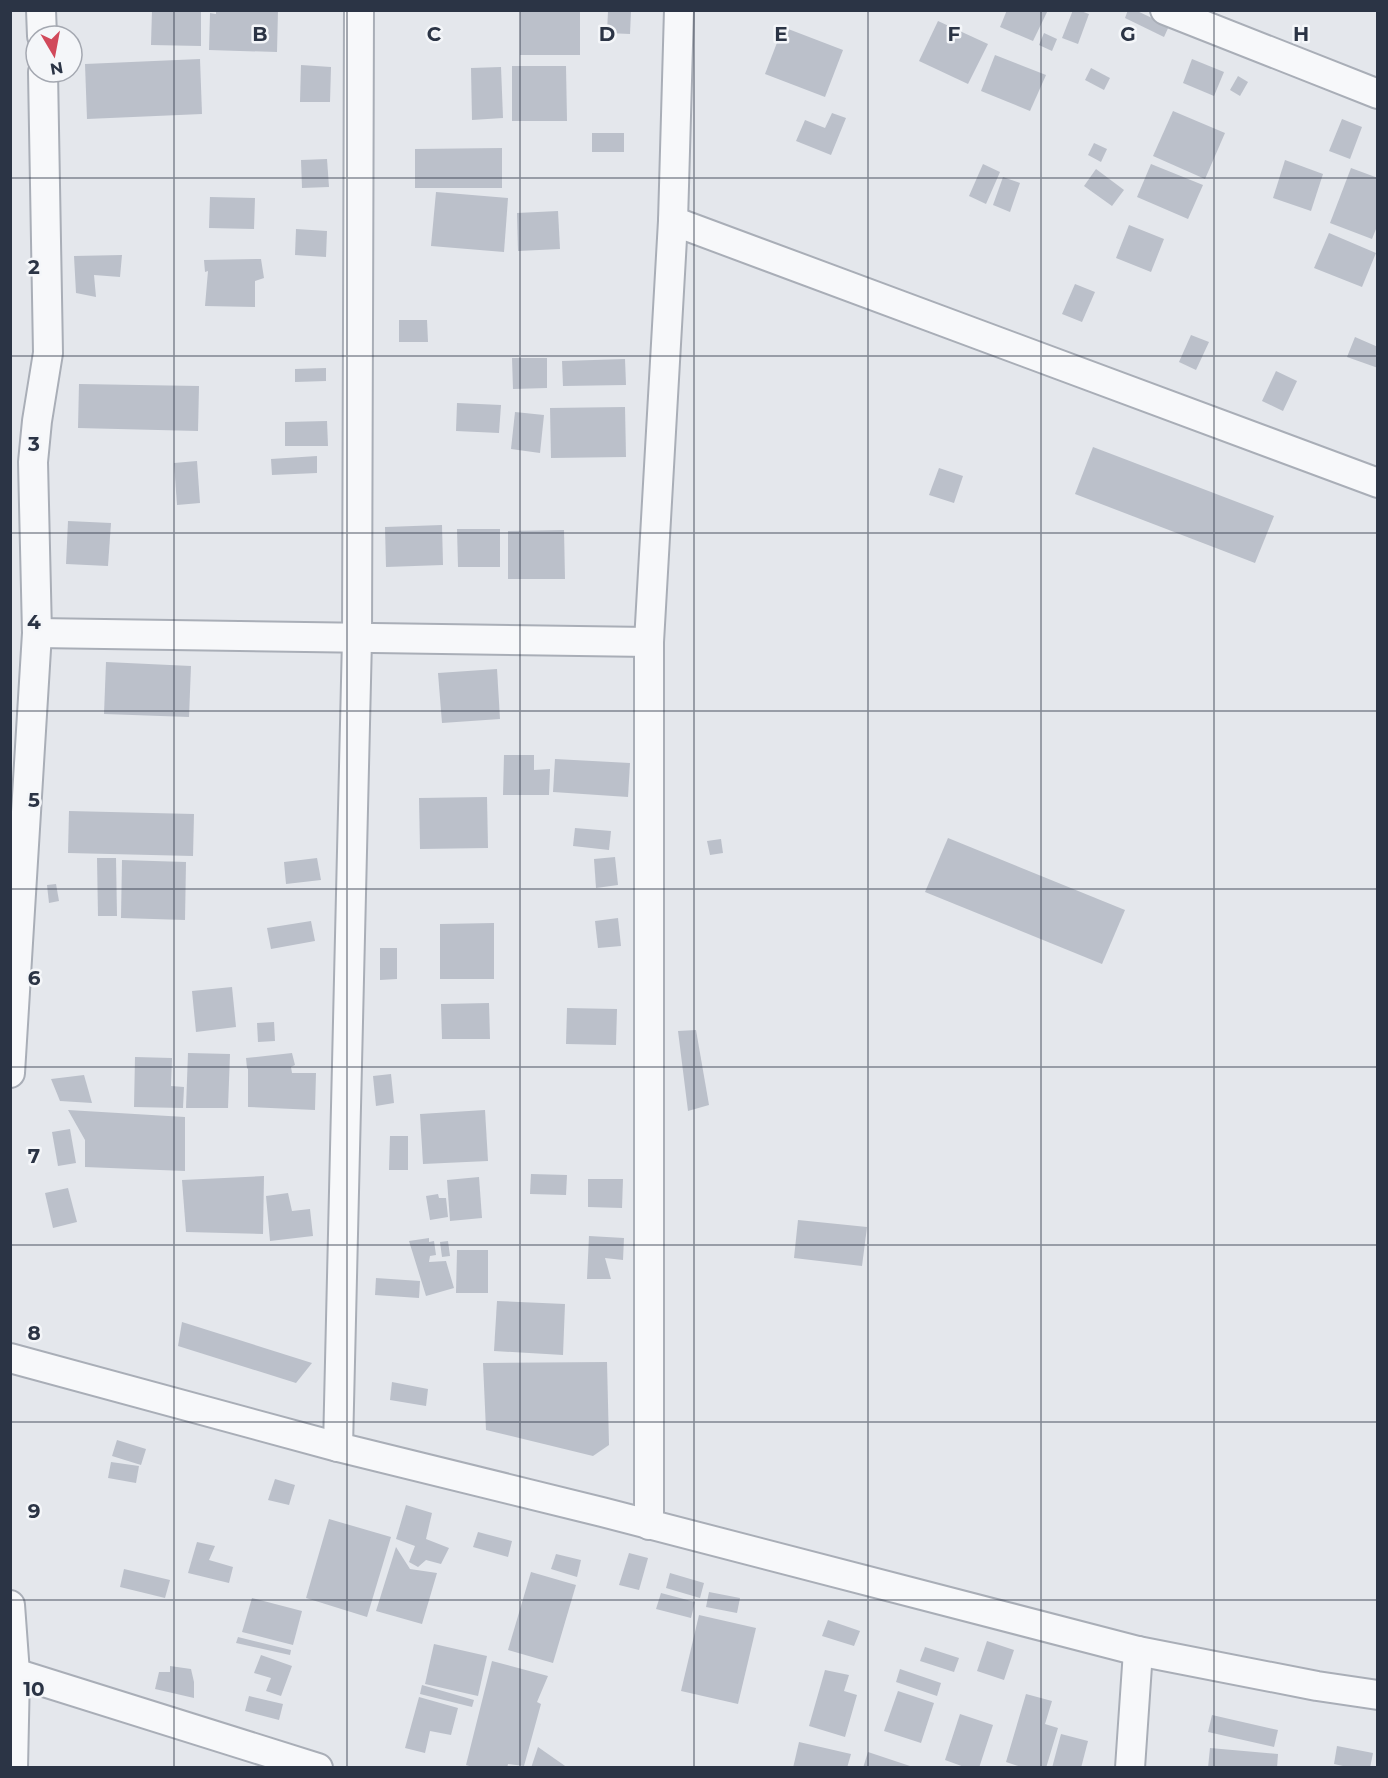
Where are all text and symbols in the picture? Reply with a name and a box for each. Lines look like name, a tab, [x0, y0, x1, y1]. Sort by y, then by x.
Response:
text: B	[252, 22, 268, 46]
text: C	[427, 22, 442, 46]
text: D	[599, 22, 615, 46]
text: E	[774, 22, 788, 46]
text: F	[948, 22, 961, 46]
text: G	[1120, 22, 1136, 46]
text: H	[1293, 22, 1309, 46]
north arrow	[24, 24, 84, 84]
text: N	[48, 58, 65, 79]
text: 2	[28, 255, 40, 279]
text: 3	[27, 432, 40, 456]
text: 4	[27, 610, 41, 634]
text: 5	[28, 788, 40, 812]
text: 6	[28, 966, 41, 990]
text: 7	[28, 1144, 40, 1168]
text: 8	[27, 1321, 41, 1345]
text: 9	[28, 1499, 40, 1523]
text: 10	[23, 1677, 45, 1701]

